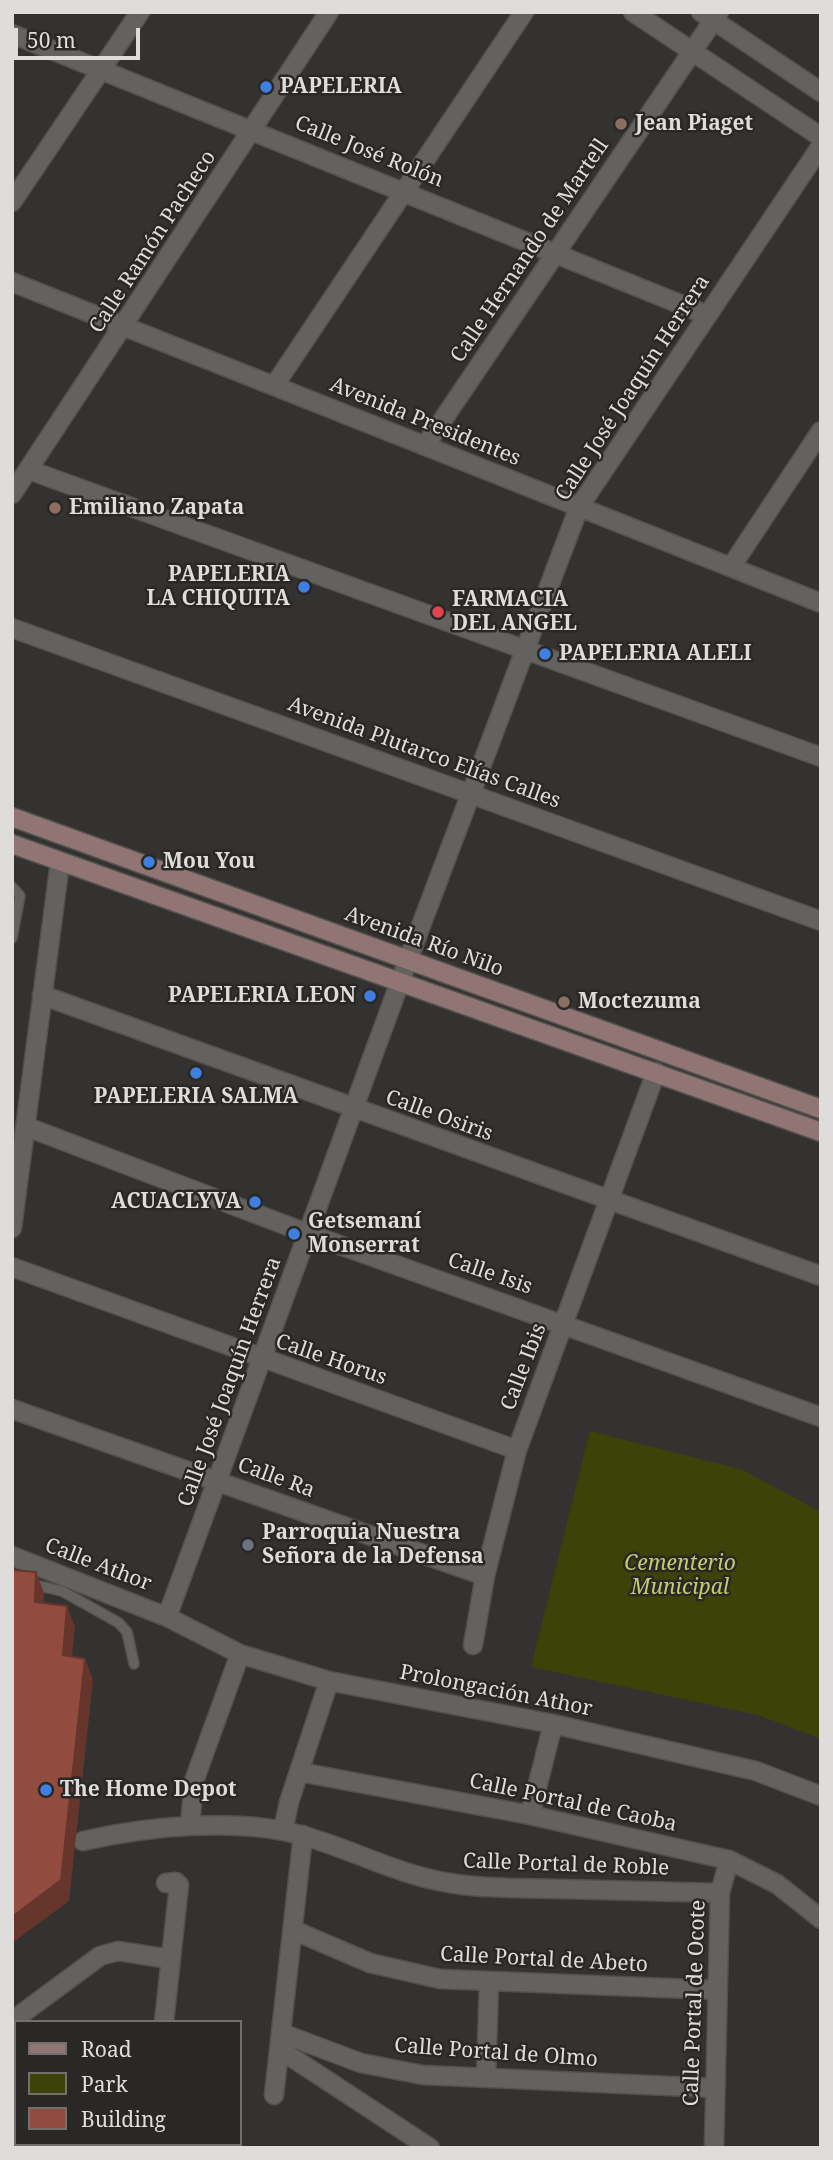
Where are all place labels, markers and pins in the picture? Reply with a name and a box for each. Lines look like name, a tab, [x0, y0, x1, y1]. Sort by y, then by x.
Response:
place label: PAPELERIA	[280, 74, 402, 100]
marker: PAPELERIA	[258, 79, 274, 95]
place label: Jean Piaget	[635, 111, 753, 137]
marker: Jean Piaget	[613, 116, 629, 132]
place label: Emiliano Zapata	[69, 495, 244, 521]
marker: Emiliano Zapata	[47, 500, 63, 516]
place label: PAPELERIA LA CHIQUITA	[146, 562, 290, 612]
marker: PAPELERIA LA CHIQUITA	[296, 579, 312, 595]
place label: FARMACIA DEL ANGEL	[452, 587, 577, 637]
marker: FARMACIA DEL ANGEL	[430, 604, 446, 620]
place label: PAPELERIA ALELI	[559, 641, 752, 667]
marker: PAPELERIA ALELI	[537, 646, 553, 662]
place label: Mou You	[163, 849, 255, 875]
marker: Mou You	[141, 854, 157, 870]
place label: PAPELERIA LEON	[168, 983, 356, 1009]
marker: PAPELERIA LEON	[362, 988, 378, 1004]
place label: Moctezuma	[578, 989, 701, 1015]
marker: Moctezuma	[556, 994, 572, 1010]
marker: PAPELERIA SALMA	[188, 1065, 204, 1081]
place label: PAPELERIA SALMA	[94, 1084, 298, 1110]
place label: ACUACLYVA	[111, 1189, 241, 1215]
marker: ACUACLYVA	[247, 1194, 263, 1210]
place label: Getsemaní Monserrat	[308, 1209, 422, 1259]
marker: Getsemaní Monserrat	[286, 1226, 302, 1242]
place label: Parroquia Nuestra Señora de la Defensa	[262, 1520, 484, 1570]
marker: Parroquia Nuestra Señora de la Defensa	[240, 1537, 256, 1553]
place label: The Home Depot	[60, 1777, 237, 1803]
marker: The Home Depot	[38, 1782, 54, 1798]

